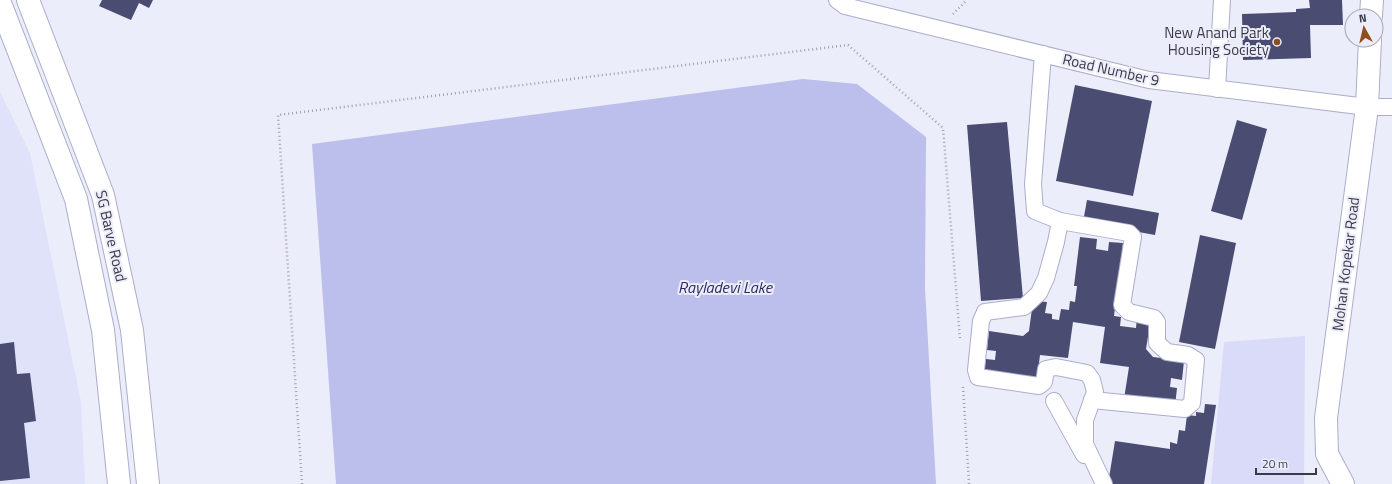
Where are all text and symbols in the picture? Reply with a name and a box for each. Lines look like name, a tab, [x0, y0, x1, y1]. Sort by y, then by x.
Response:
north arrow	[1344, 8, 1384, 48]
text: N	[1358, 10, 1367, 27]
place label: New Anand Park Housing Society	[1164, 21, 1269, 61]
marker: New Anand Park Housing Society	[1272, 37, 1282, 47]
street label: Road Number 9	[1060, 47, 1162, 92]
street label: SG Barve Road	[90, 188, 133, 284]
street label: Mohan Kopekar Road	[1326, 196, 1365, 332]
water label: Rayladevi Lake	[678, 275, 774, 299]
scale bar	[1256, 450, 1316, 476]
text: 20 m	[1262, 454, 1288, 473]

